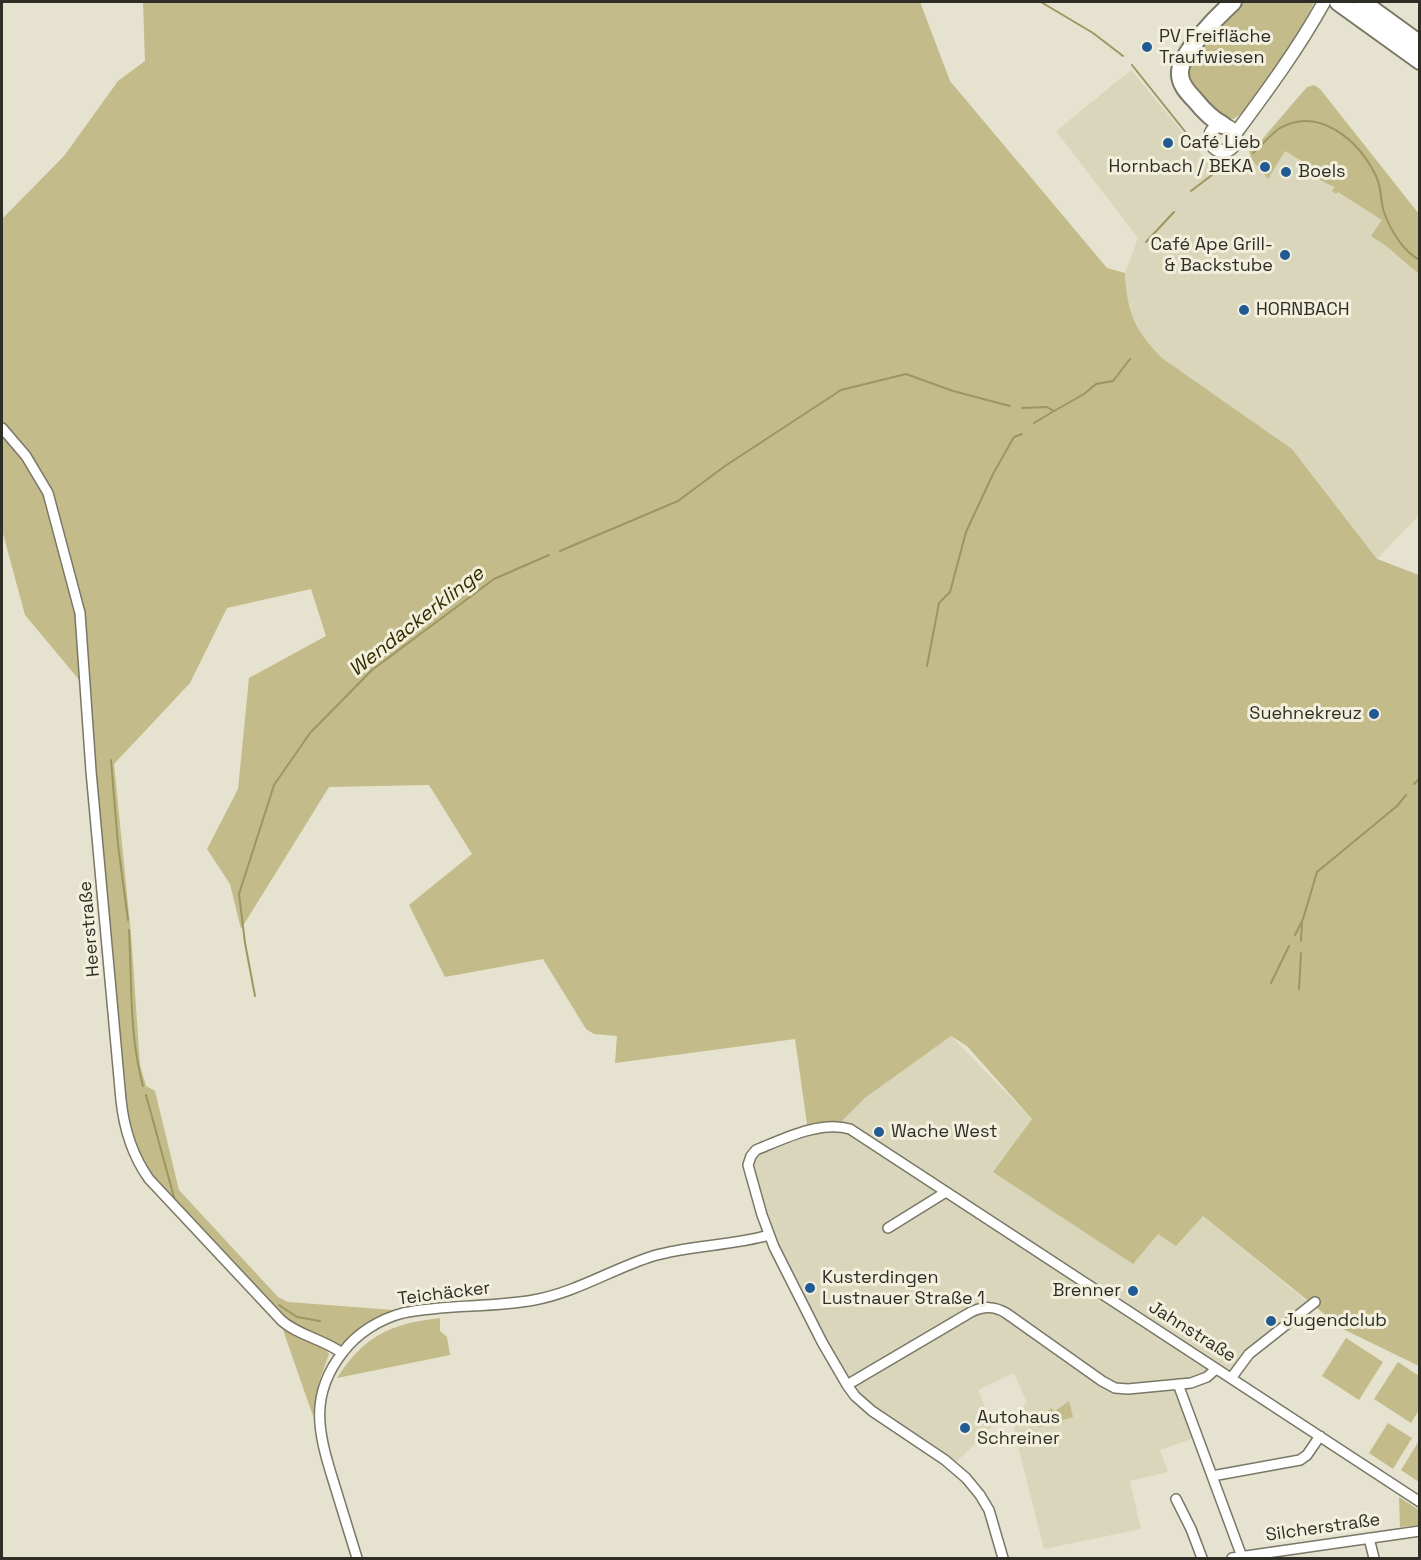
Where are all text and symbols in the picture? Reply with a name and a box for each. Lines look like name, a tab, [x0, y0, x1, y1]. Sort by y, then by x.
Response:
place label: PV Freifläche Traufwiesen	[1159, 26, 1271, 68]
marker: PV Freifläche Traufwiesen	[1140, 40, 1154, 54]
place label: Café Lieb	[1180, 132, 1261, 154]
marker: Café Lieb	[1161, 136, 1175, 150]
place label: Hornbach / BEKA	[1108, 156, 1253, 178]
marker: Hornbach / BEKA	[1258, 160, 1272, 174]
place label: Boels	[1298, 161, 1346, 183]
marker: Boels	[1279, 165, 1293, 179]
place label: Café Ape Grill- & Backstube	[1151, 234, 1273, 276]
marker: Café Ape Grill- & Backstube	[1278, 248, 1292, 262]
place label: HORNBACH	[1256, 299, 1350, 321]
marker: HORNBACH	[1237, 303, 1251, 317]
water label: Wendackerklinge	[345, 562, 489, 682]
place label: Suehnekreuz	[1249, 703, 1362, 725]
marker: Suehnekreuz	[1367, 707, 1381, 721]
street label: Heerstraße	[75, 880, 105, 978]
place label: Wache West	[891, 1121, 997, 1143]
marker: Wache West	[872, 1125, 886, 1139]
place label: Kusterdingen Lustnauer Straße 1	[822, 1267, 985, 1310]
street label: Teichäcker	[396, 1278, 492, 1310]
place label: Brenner	[1052, 1280, 1121, 1302]
marker: Kusterdingen Lustnauer Straße 1	[803, 1281, 817, 1295]
marker: Brenner	[1126, 1284, 1140, 1298]
street label: Jahnstraße	[1144, 1297, 1240, 1367]
place label: Jugendclub	[1283, 1310, 1387, 1332]
marker: Jugendclub	[1264, 1314, 1278, 1328]
place label: Autohaus Schreiner	[977, 1407, 1060, 1450]
marker: Autohaus Schreiner	[958, 1421, 972, 1435]
street label: Silcherstraße	[1264, 1509, 1382, 1547]

